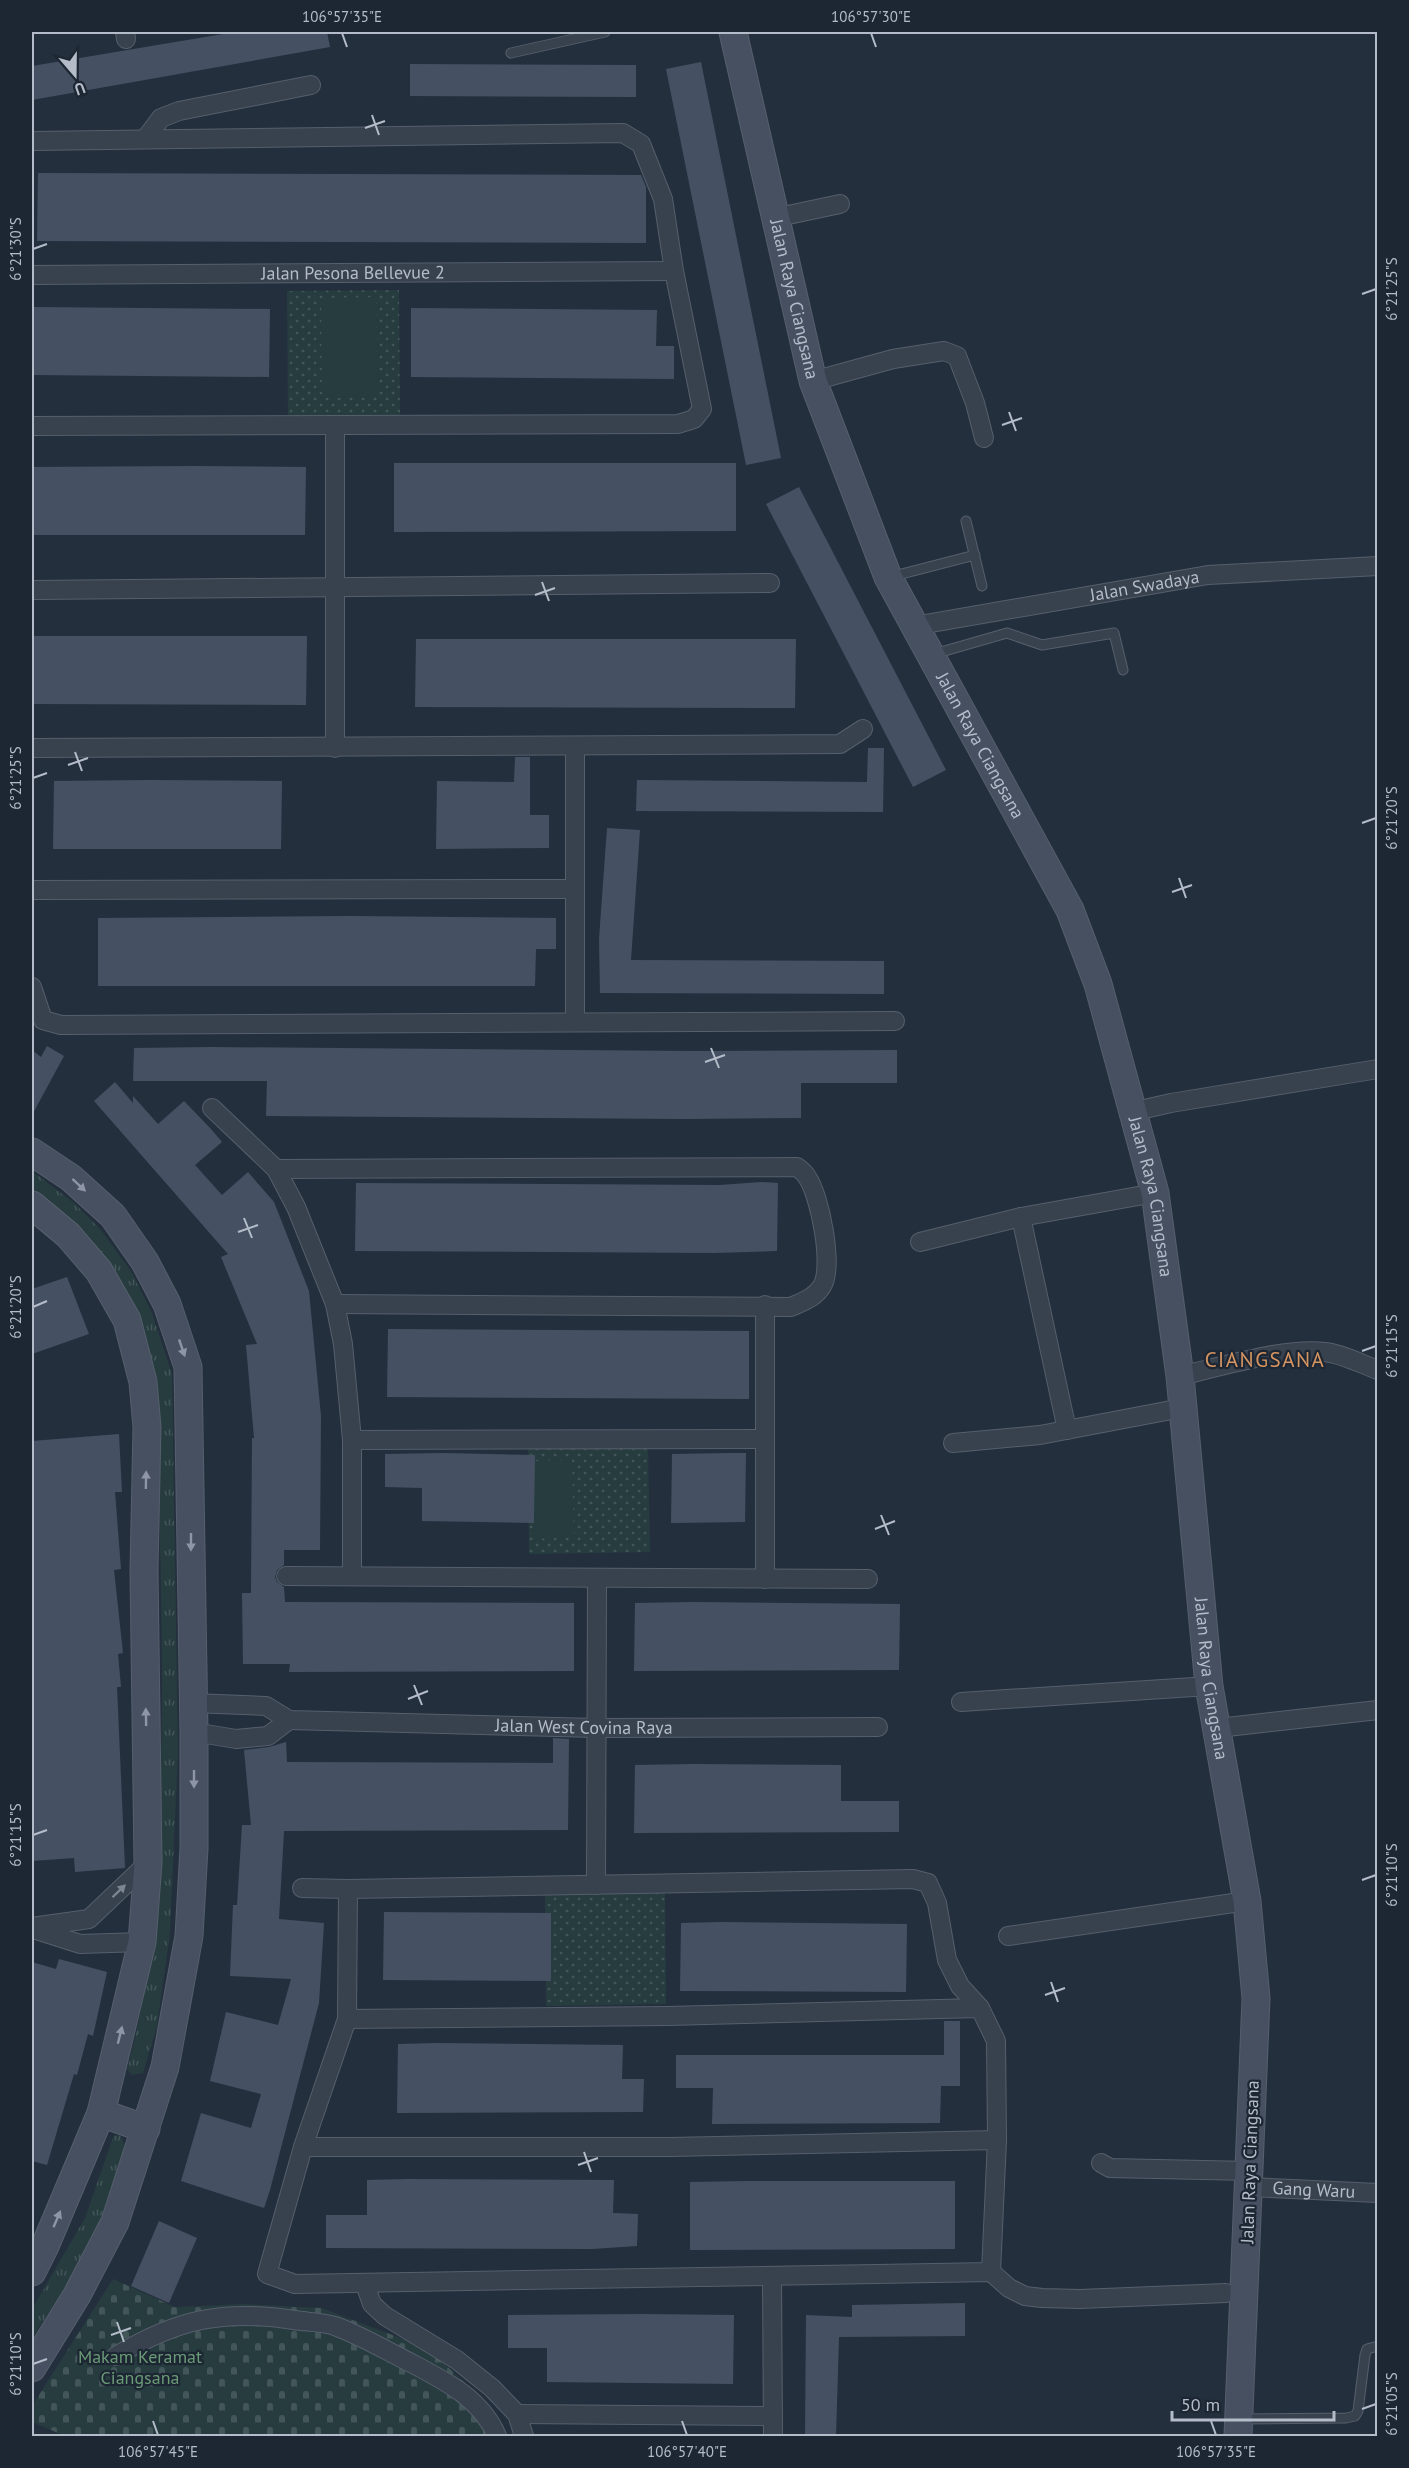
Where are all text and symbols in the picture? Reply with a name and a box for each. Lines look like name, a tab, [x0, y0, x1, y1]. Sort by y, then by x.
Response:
text: 106°57'35"E	[302, 7, 382, 26]
text: 106°57'30"E	[831, 7, 911, 26]
north arrow	[45, 45, 105, 105]
text: U	[72, 78, 88, 100]
street label: Jalan Raya Ciangsana	[765, 216, 824, 381]
text: 6°21'30"S	[6, 217, 25, 281]
text: 6°21'25"S	[1382, 257, 1401, 321]
street label: Jalan Pesona Bellevue 2	[260, 260, 445, 285]
street label: Jalan Swadaya	[1087, 565, 1201, 606]
street label: Jalan Raya Ciangsana	[931, 667, 1030, 823]
text: 6°21'25"S	[6, 746, 25, 810]
text: 6°21'20"S	[1382, 786, 1401, 850]
street label: Jalan Raya Ciangsana	[1123, 1113, 1178, 1278]
one-way arrow	[72, 1178, 86, 1192]
text: 6°21'20"S	[6, 1275, 25, 1339]
text: 6°21'15"S	[1382, 1314, 1401, 1378]
one-way arrow	[178, 1339, 187, 1357]
district label: CIANGSANA	[1205, 1346, 1325, 1373]
one-way arrow	[141, 1471, 151, 1490]
one-way arrow	[187, 1532, 196, 1551]
street label: Jalan Raya Ciangsana	[1190, 1595, 1234, 1761]
one-way arrow	[141, 1708, 151, 1727]
street label: Jalan West Covina Raya	[494, 1713, 673, 1739]
one-way arrow	[189, 1769, 199, 1788]
text: 6°21'15"S	[6, 1803, 25, 1867]
text: 6°21'10"S	[1382, 1843, 1401, 1907]
one-way arrow	[111, 1885, 126, 1898]
one-way arrow	[116, 2026, 126, 2045]
street label: Jalan Raya Ciangsana	[1235, 2080, 1264, 2245]
street label: Gang Waru	[1272, 2176, 1356, 2203]
one-way arrow	[52, 2210, 62, 2228]
text: 6°21'10"S	[6, 2332, 25, 2396]
park label: Makam Keramat Ciangsana	[78, 2345, 202, 2389]
text: 6°21'05"S	[1382, 2372, 1401, 2436]
scale bar	[1172, 2384, 1334, 2422]
text: 50 m	[1181, 2393, 1220, 2416]
text: 106°57'45"E	[118, 2442, 198, 2461]
text: 106°57'40"E	[647, 2442, 727, 2461]
text: 106°57'35"E	[1176, 2442, 1256, 2461]

